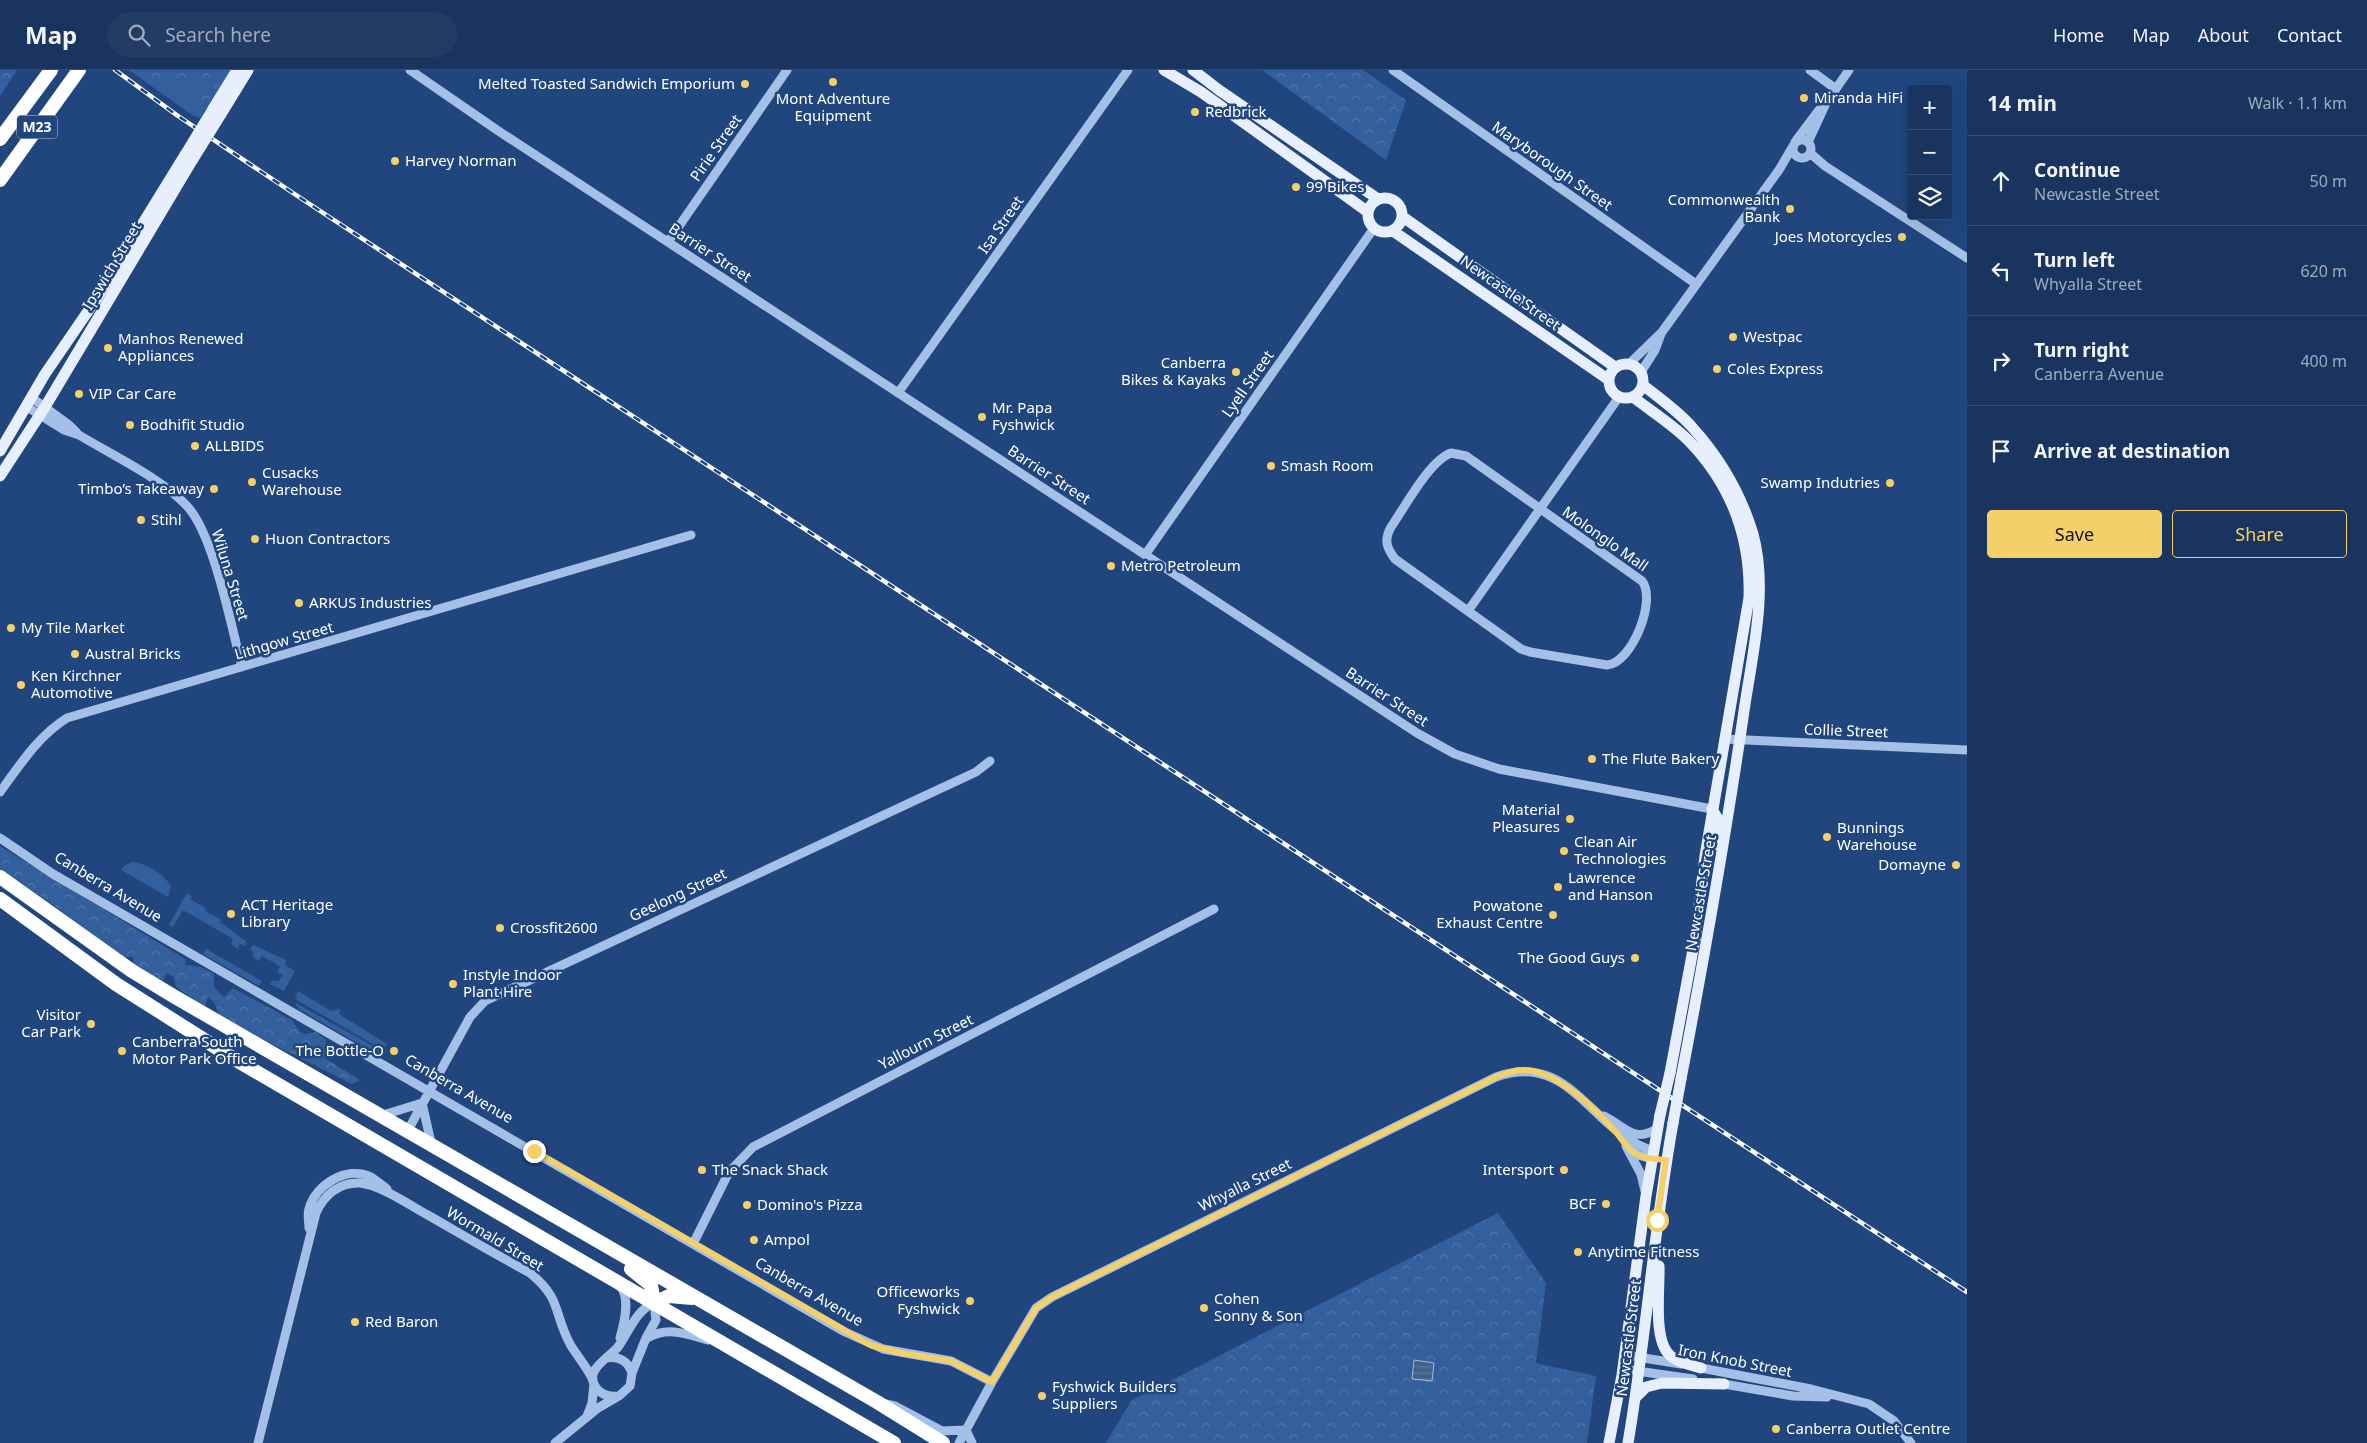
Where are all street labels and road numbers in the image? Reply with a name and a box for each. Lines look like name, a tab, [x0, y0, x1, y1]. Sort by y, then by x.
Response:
street label: Pirie Street	[685, 110, 746, 185]
road number: M23	[17, 116, 57, 138]
street label: Maryborough Street	[1488, 116, 1617, 215]
street label: Isa Street	[973, 191, 1028, 257]
street label: Ipswich Street	[77, 217, 146, 313]
street label: Barrier Street	[665, 218, 756, 287]
street label: Newcastle Street	[1457, 250, 1565, 334]
street label: Lyell Street	[1217, 345, 1278, 421]
street label: Barrier Street	[1004, 440, 1095, 509]
street label: Molonglo Mall	[1559, 501, 1653, 575]
street label: Wiluna Street	[208, 527, 254, 623]
street label: Lithgow Street	[232, 616, 336, 664]
street label: Barrier Street	[1342, 662, 1433, 731]
street label: Collie Street	[1804, 719, 1889, 741]
street label: Newcastle Street	[1680, 833, 1720, 953]
street label: Canberra Avenue	[51, 846, 166, 926]
street label: Geelong Street	[626, 863, 730, 925]
street label: Yallourn Street	[875, 1008, 977, 1074]
street label: Canberra Avenue	[402, 1049, 517, 1127]
street label: Whyalla Street	[1195, 1153, 1295, 1215]
street label: Wormald Street	[443, 1201, 548, 1275]
street label: Canberra Avenue	[752, 1252, 867, 1330]
street label: Newcastle Street	[1611, 1278, 1645, 1398]
street label: Iron Knob Street	[1676, 1339, 1795, 1381]

